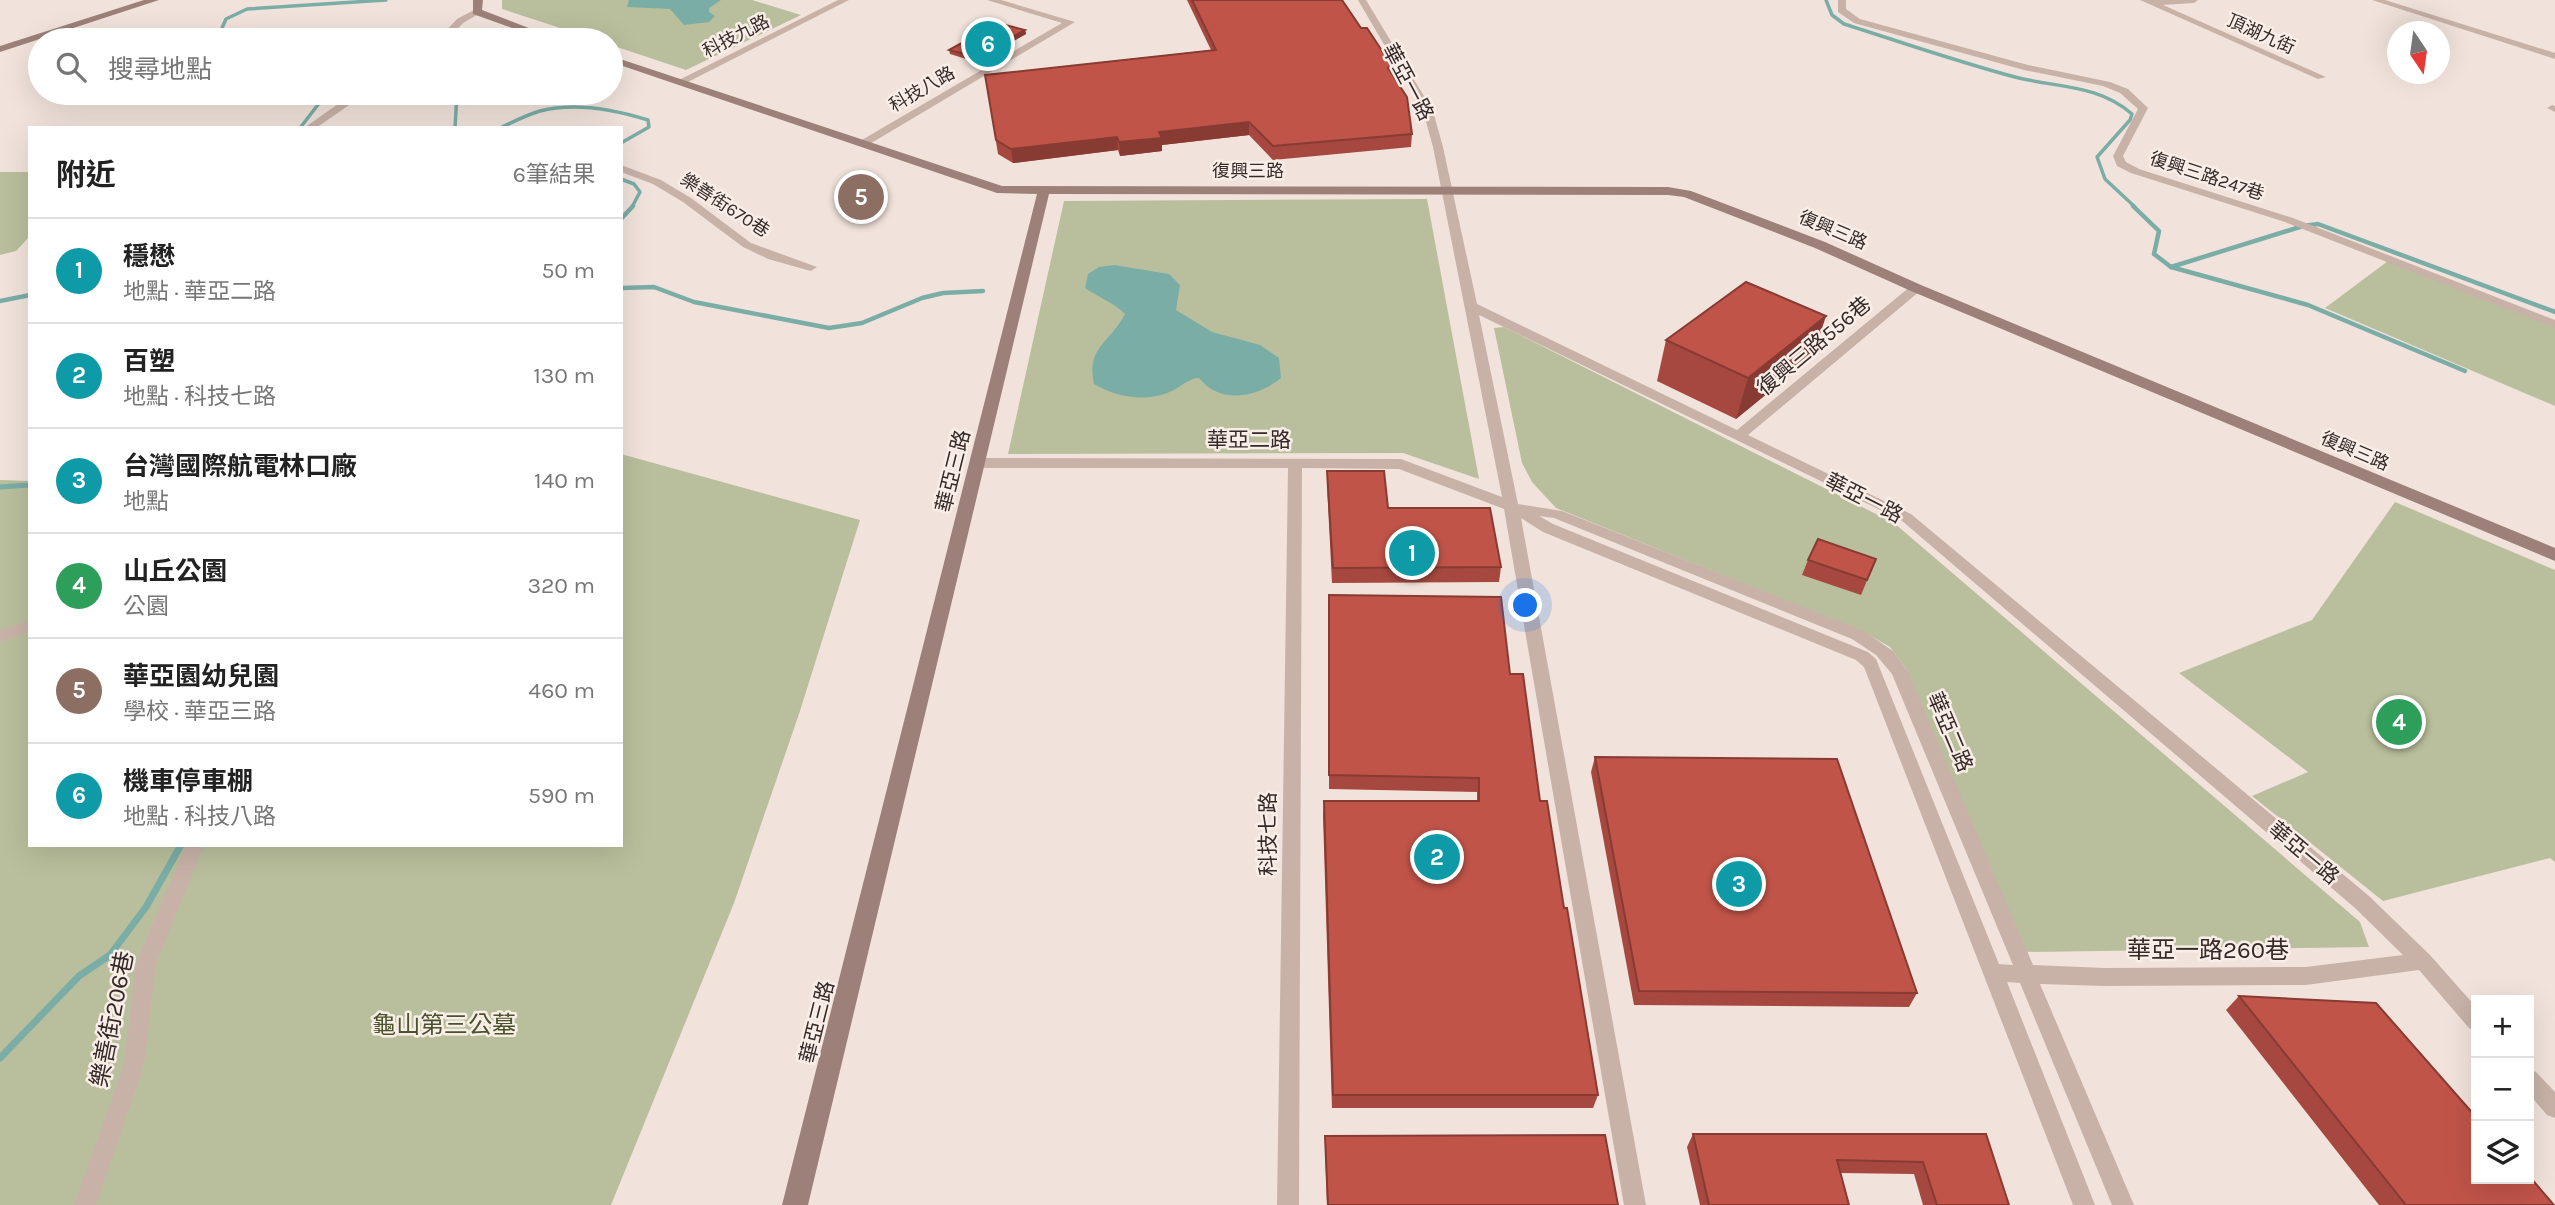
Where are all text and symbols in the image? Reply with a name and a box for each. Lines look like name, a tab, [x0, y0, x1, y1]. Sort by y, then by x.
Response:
street label: 頂湖九街	[2224, 9, 2298, 59]
street label: 科技九路	[699, 10, 773, 62]
pin: 6	[965, 18, 1011, 70]
north arrow	[2387, 21, 2450, 84]
search box	[28, 28, 623, 105]
street label: 華亞一路	[1378, 39, 1438, 125]
icon: search	[52, 48, 90, 86]
text: 搜尋地點	[108, 54, 212, 85]
street label: 科技八路	[885, 61, 959, 117]
street label: 復興三路247巷	[2147, 147, 2267, 205]
text: 附近	[56, 157, 116, 193]
street label: 復興三路	[1212, 160, 1284, 182]
text: 6筆結果	[513, 161, 595, 188]
street label: 樂善街670巷	[676, 168, 774, 242]
pin: 5	[838, 171, 884, 223]
street label: 復興三路	[1796, 206, 1870, 254]
text: 穩懋	[123, 241, 175, 272]
text: 1	[75, 257, 83, 284]
text: 50 m	[541, 257, 595, 284]
text: 地點 · 華亞二路	[123, 278, 276, 305]
street label: 復興三路556巷	[1752, 292, 1876, 400]
text: 百塑	[123, 346, 175, 377]
text: 2	[72, 362, 86, 389]
text: 130 m	[533, 362, 595, 389]
text: 地點 · 科技七路	[123, 383, 276, 410]
street label: 華亞三路	[931, 427, 975, 515]
street label: 復興三路	[2318, 427, 2392, 475]
street label: 華亞二路	[1207, 428, 1291, 452]
text: 台灣國際航電林口廠	[123, 451, 357, 482]
text: 3	[72, 467, 86, 494]
text: 140 m	[534, 467, 595, 494]
street label: 華亞一路	[1821, 468, 1907, 528]
text: 地點	[123, 488, 169, 515]
pin: 1	[1389, 527, 1435, 579]
text: 山丘公園	[123, 556, 227, 587]
text: 4	[72, 572, 86, 599]
text: 320 m	[527, 572, 595, 599]
your location	[1508, 588, 1542, 622]
text: 公園	[123, 593, 169, 620]
text: 華亞園幼兒園	[123, 661, 279, 692]
text: 5	[72, 677, 86, 704]
text: 460 m	[528, 677, 595, 704]
street label: 華亞二路	[1923, 689, 1977, 775]
pin: 4	[2376, 696, 2422, 748]
text: 學校 · 華亞三路	[123, 698, 276, 725]
text: 機車停車棚	[123, 766, 253, 797]
text: 6	[72, 782, 86, 809]
text: 590 m	[528, 782, 595, 809]
street label: 科技七路	[1256, 792, 1280, 876]
text: 地點 · 科技八路	[123, 803, 276, 830]
street label: 華亞一路	[2264, 817, 2344, 889]
pin: 2	[1414, 831, 1460, 883]
pin: 3	[1716, 858, 1762, 910]
street label: 華亞一路260巷	[2127, 936, 2289, 964]
street label: 樂善街206巷	[85, 949, 139, 1089]
street label: 華亞三路	[795, 978, 839, 1066]
map controls	[2471, 995, 2534, 1184]
button: +	[2471, 995, 2534, 1058]
park label: 龜山第三公墓	[372, 1011, 516, 1039]
button: −	[2471, 1058, 2534, 1121]
button: layers	[2471, 1121, 2534, 1184]

